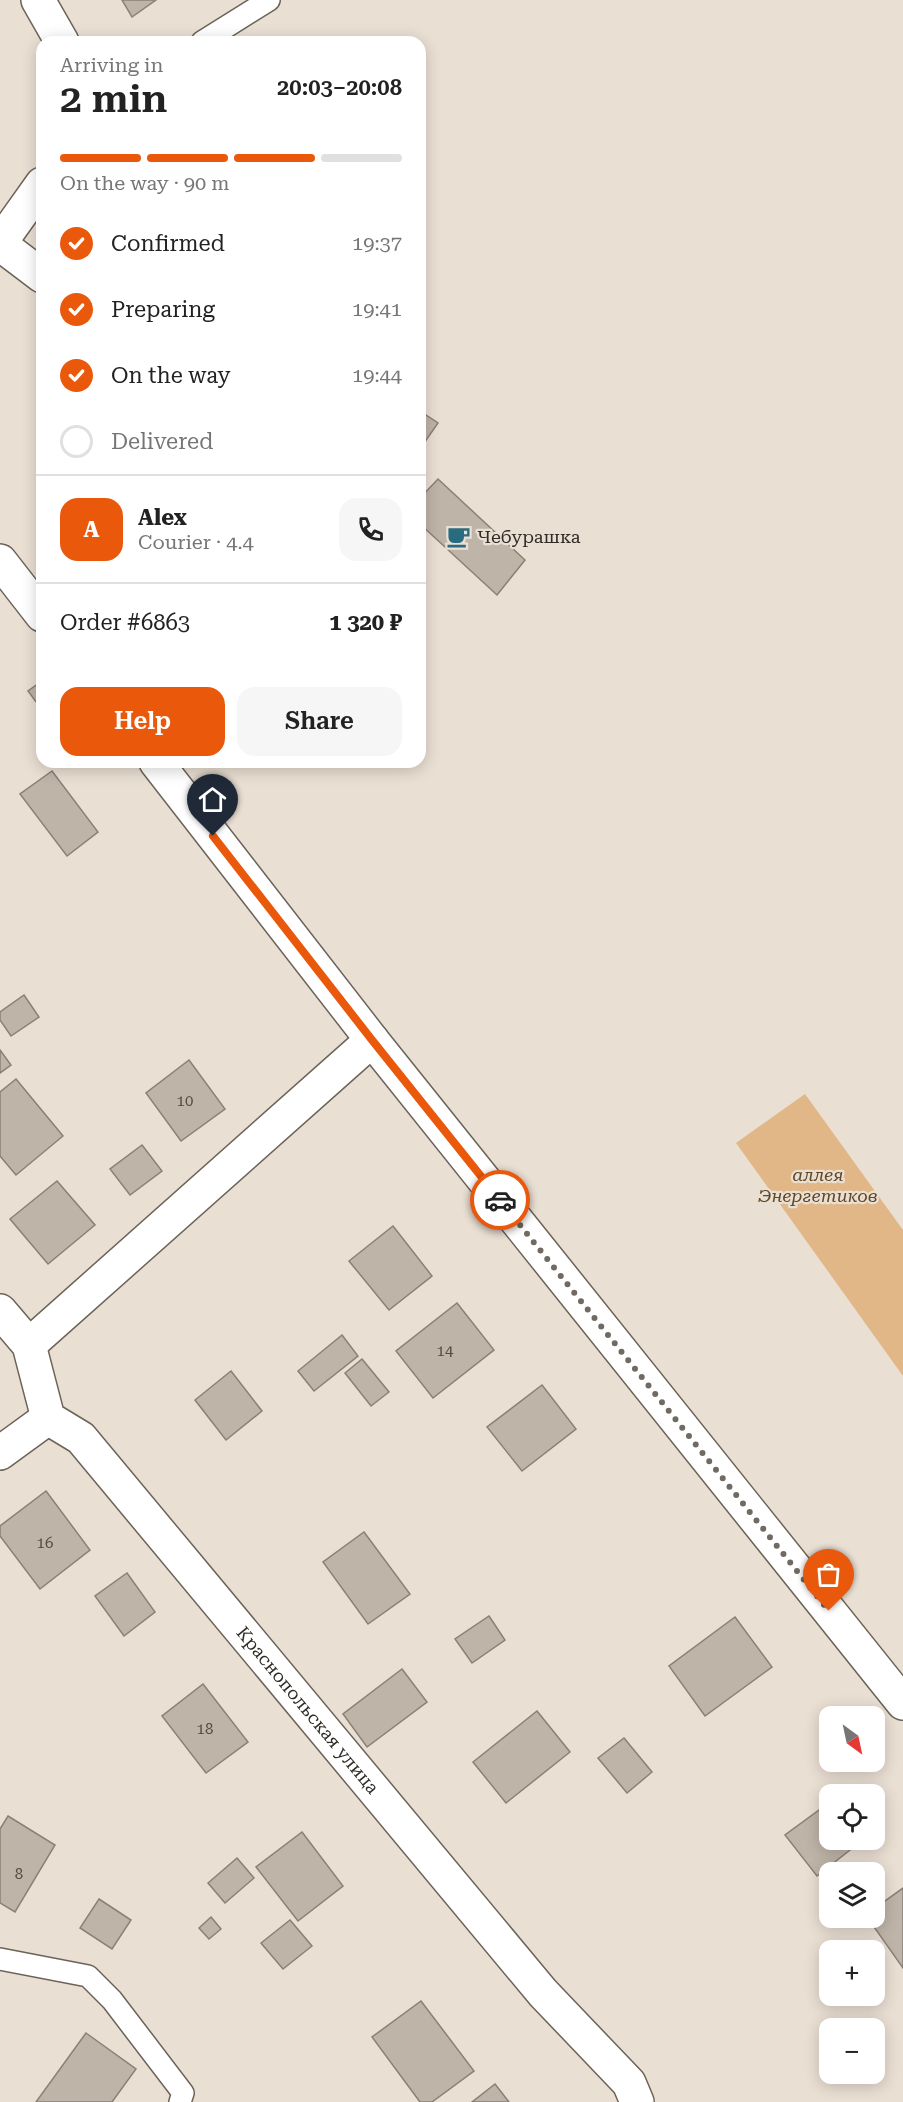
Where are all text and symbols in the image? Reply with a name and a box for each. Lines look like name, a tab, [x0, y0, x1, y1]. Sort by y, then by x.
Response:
text: Arriving in	[60, 53, 163, 77]
text: 20:03–20:08	[277, 75, 402, 100]
text: 2 min	[60, 76, 167, 122]
text: On the way · 90 m	[60, 171, 230, 195]
icon: check	[60, 227, 93, 260]
text: Confirmed	[111, 231, 225, 256]
text: 19:37	[352, 231, 402, 255]
icon: check	[60, 293, 93, 326]
text: Preparing	[111, 297, 215, 322]
text: 19:41	[352, 297, 402, 321]
icon: check	[60, 359, 93, 392]
text: On the way	[111, 363, 231, 388]
text: 19:44	[352, 363, 402, 387]
text: Delivered	[111, 429, 213, 454]
button: phone	[339, 498, 402, 561]
text: Alex	[138, 505, 187, 530]
text: A	[84, 517, 99, 542]
cafe icon: Чебурашка	[446, 524, 472, 550]
place label: Чебурашка	[477, 526, 581, 547]
text: Courier · 4.4	[138, 530, 254, 554]
text: Order #6863	[60, 610, 190, 635]
text: 1 320 ₽	[329, 610, 402, 635]
button: Help	[60, 687, 225, 756]
button: Share	[237, 687, 402, 756]
pin	[187, 774, 238, 836]
icon: home	[196, 783, 229, 816]
house number: 10	[177, 1092, 193, 1110]
park label: аллея Энергетиков	[758, 1164, 878, 1206]
courier	[470, 1170, 530, 1230]
icon: car	[484, 1184, 517, 1217]
house number: 14	[437, 1342, 454, 1360]
house number: 16	[37, 1534, 53, 1552]
pin	[803, 1549, 854, 1611]
icon: bag	[812, 1558, 845, 1591]
street label: Краснопольская улица	[232, 1622, 384, 1798]
north arrow	[819, 1706, 885, 1772]
map controls	[819, 1706, 885, 2084]
house number: 18	[197, 1720, 213, 1738]
button: locate	[819, 1784, 885, 1850]
button: layers	[819, 1862, 885, 1928]
house number: 8	[15, 1865, 23, 1883]
button: +	[819, 1940, 885, 2006]
button: −	[819, 2018, 885, 2084]

